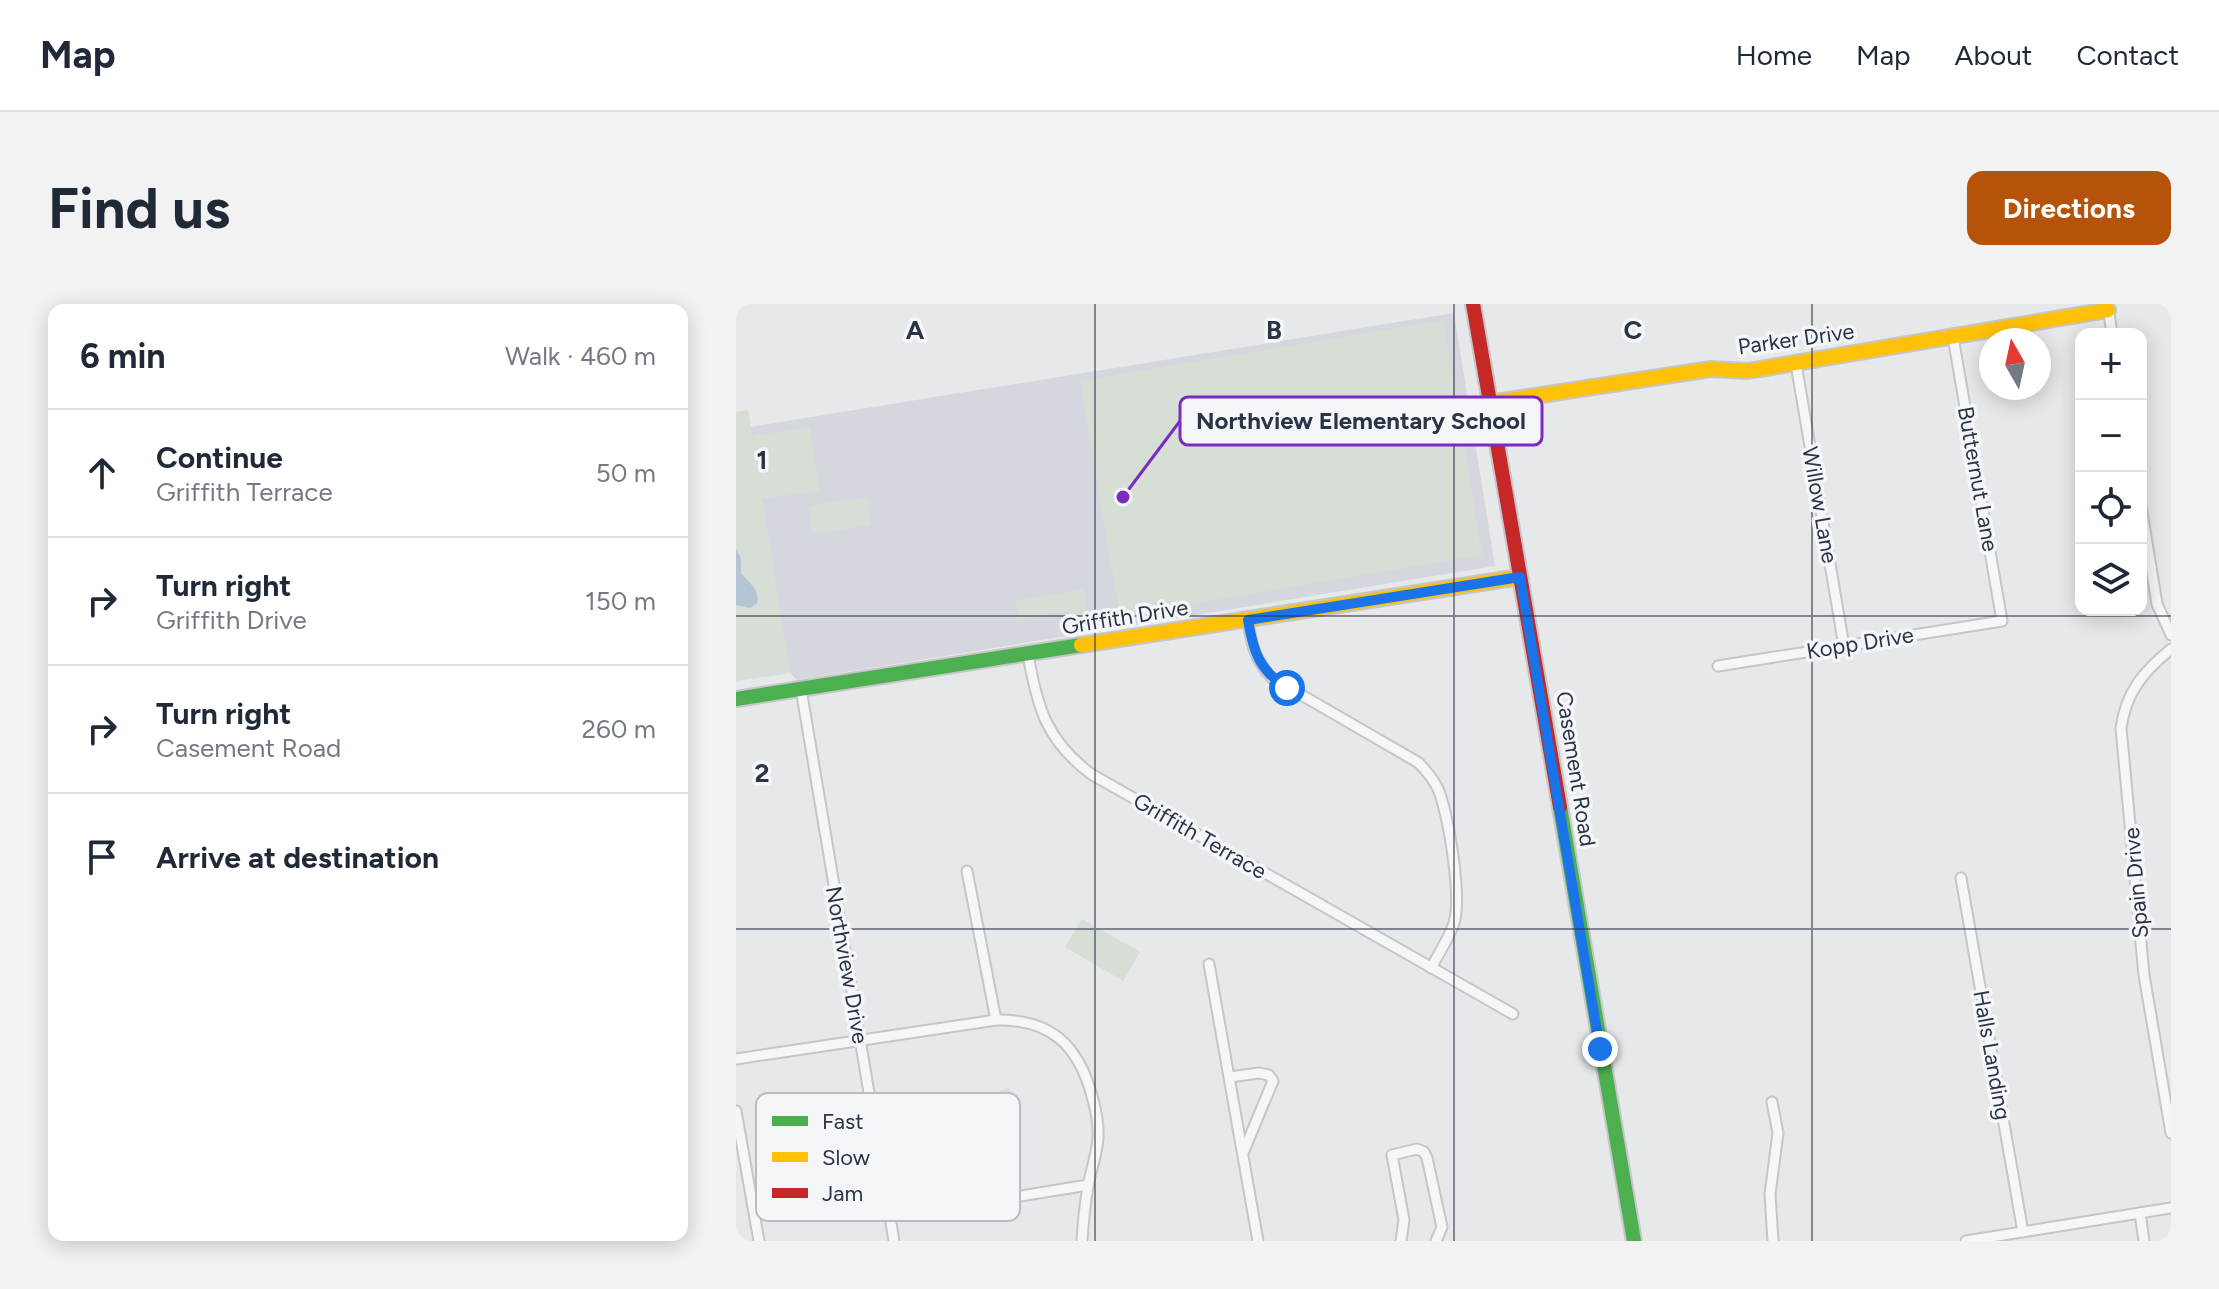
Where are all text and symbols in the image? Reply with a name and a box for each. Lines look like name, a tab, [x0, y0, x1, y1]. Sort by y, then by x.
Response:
text: Map	[40, 32, 116, 78]
text: Home	[1736, 38, 1812, 72]
text: Map	[1856, 38, 1911, 72]
text: About	[1955, 38, 2032, 72]
text: Contact	[2076, 38, 2179, 72]
button: Directions	[1967, 171, 2171, 245]
text: Find us	[48, 175, 230, 242]
text: A	[906, 314, 925, 346]
text: B	[1266, 314, 1282, 346]
text: C	[1624, 314, 1643, 346]
street label: Parker Drive	[1736, 317, 1856, 361]
north arrow	[1979, 328, 2051, 400]
map controls	[2075, 328, 2147, 616]
button: +	[2075, 328, 2147, 400]
text: 6 min	[80, 336, 166, 377]
text: Walk · 460 m	[505, 340, 656, 372]
callout: Northview Elementary School	[1180, 397, 1542, 445]
button: −	[2075, 400, 2147, 472]
street label: Butternut Lane	[1952, 404, 2004, 554]
text: Northview Elementary School	[1196, 406, 1526, 435]
text: Continue	[156, 439, 283, 476]
text: 1	[757, 444, 767, 476]
street label: Willow Lane	[1796, 445, 1844, 565]
icon: ahead	[80, 451, 124, 495]
text: 50 m	[596, 457, 656, 489]
button: locate	[2075, 472, 2147, 544]
text: Griffith Terrace	[156, 476, 333, 508]
button: layers	[2075, 544, 2147, 616]
text: Turn right	[156, 567, 291, 604]
icon: right	[80, 579, 124, 623]
text: 150 m	[585, 585, 656, 617]
street label: Griffith Drive	[1060, 594, 1190, 640]
text: Griffith Drive	[156, 604, 307, 636]
street label: Kopp Drive	[1804, 621, 1916, 665]
route start	[1269, 670, 1305, 706]
street label: Casement Road	[1550, 689, 1602, 849]
text: Turn right	[156, 695, 291, 732]
icon: right	[80, 707, 124, 751]
text: 260 m	[582, 713, 656, 745]
text: Casement Road	[156, 732, 341, 764]
text: 2	[754, 757, 770, 789]
street label: Griffith Terrace	[1129, 787, 1271, 885]
street label: Spain Drive	[2118, 826, 2154, 940]
icon: arrive	[80, 835, 124, 879]
text: Arrive at destination	[156, 839, 439, 876]
street label: Northview Drive	[820, 884, 874, 1046]
street label: Halls Landing	[1967, 988, 2017, 1122]
route end	[1582, 1031, 1618, 1067]
legend	[756, 1093, 1020, 1221]
text: Fast	[822, 1108, 864, 1135]
text: Slow	[822, 1144, 871, 1171]
text: Jam	[822, 1180, 863, 1207]

